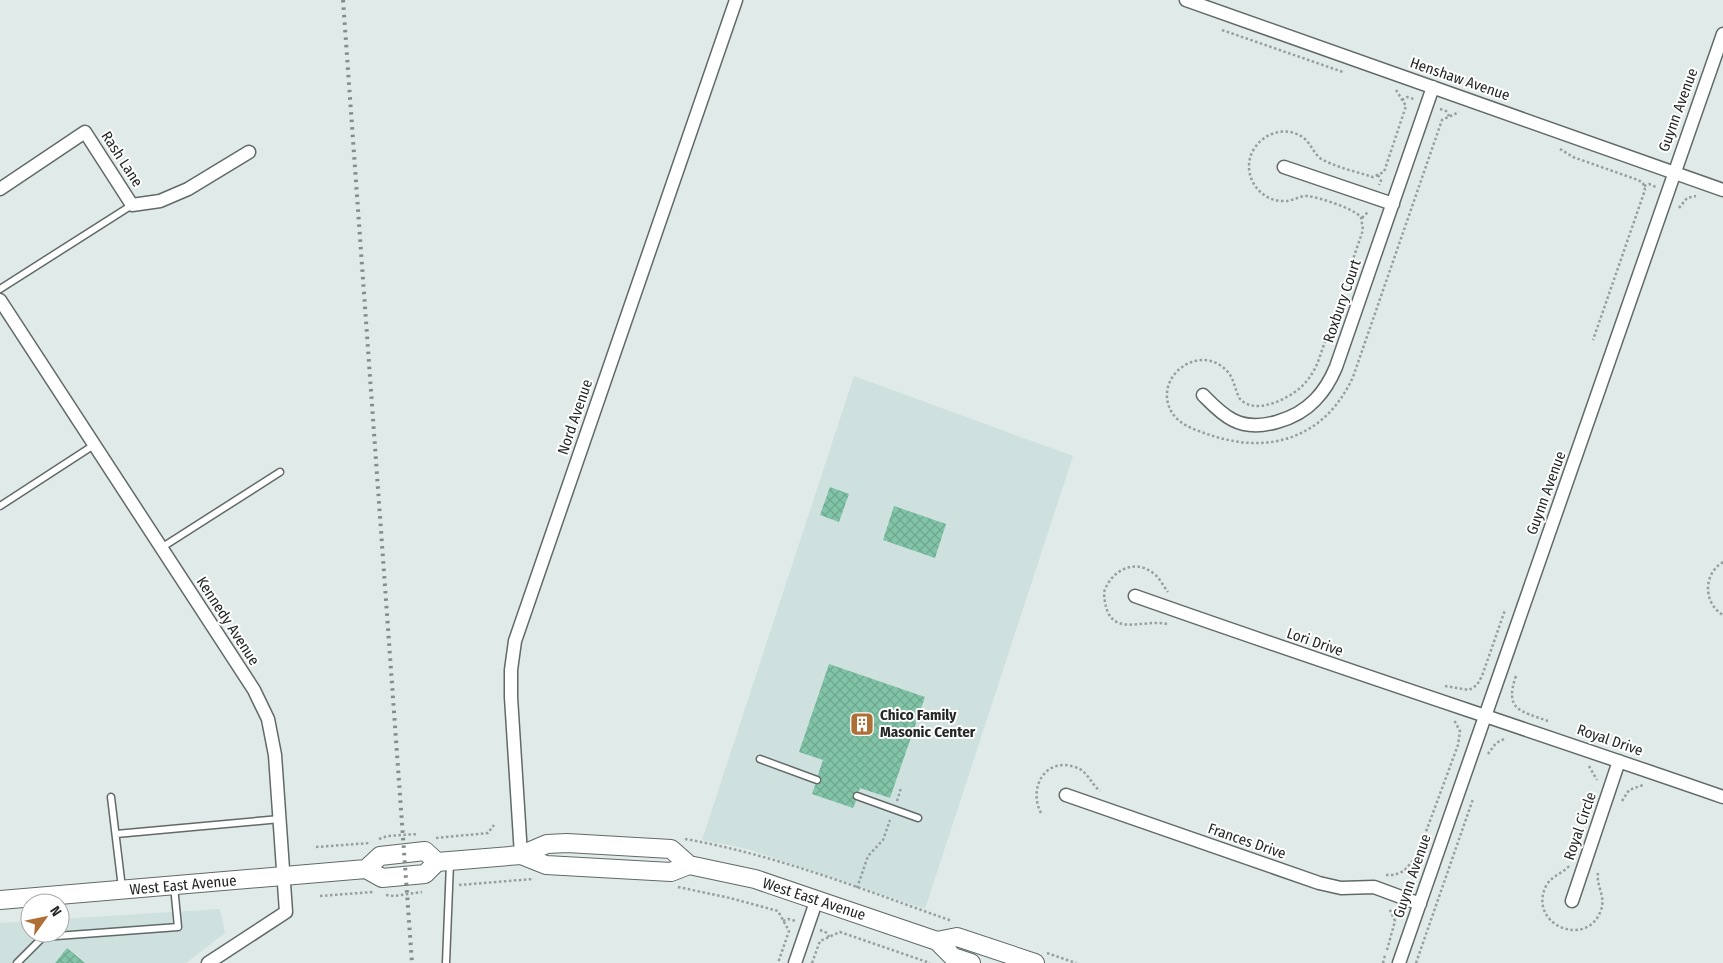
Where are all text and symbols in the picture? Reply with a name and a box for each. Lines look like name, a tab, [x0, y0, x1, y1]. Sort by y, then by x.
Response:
street label: Henshaw Avenue	[1408, 53, 1512, 105]
street label: Guynn Avenue	[1655, 66, 1701, 154]
street label: Rash Lane	[97, 128, 147, 190]
street label: Roxbury Court	[1319, 257, 1365, 345]
street label: Nord Avenue	[554, 377, 596, 457]
street label: Guynn Avenue	[1523, 449, 1569, 537]
street label: Kennedy Avenue	[193, 573, 263, 669]
street label: Lori Drive	[1284, 624, 1346, 660]
place label: Chico Family Masonic Center	[880, 706, 976, 741]
building icon: Chico Family Masonic Center	[849, 711, 875, 737]
street label: Royal Drive	[1575, 720, 1645, 760]
street label: Royal Circle	[1560, 790, 1600, 862]
street label: Frances Drive	[1206, 819, 1288, 863]
street label: Guynn Avenue	[1389, 832, 1435, 920]
street label: West East Avenue	[129, 871, 237, 899]
street label: West East Avenue	[760, 874, 868, 924]
north arrow	[20, 893, 70, 943]
text: N	[46, 903, 65, 919]

